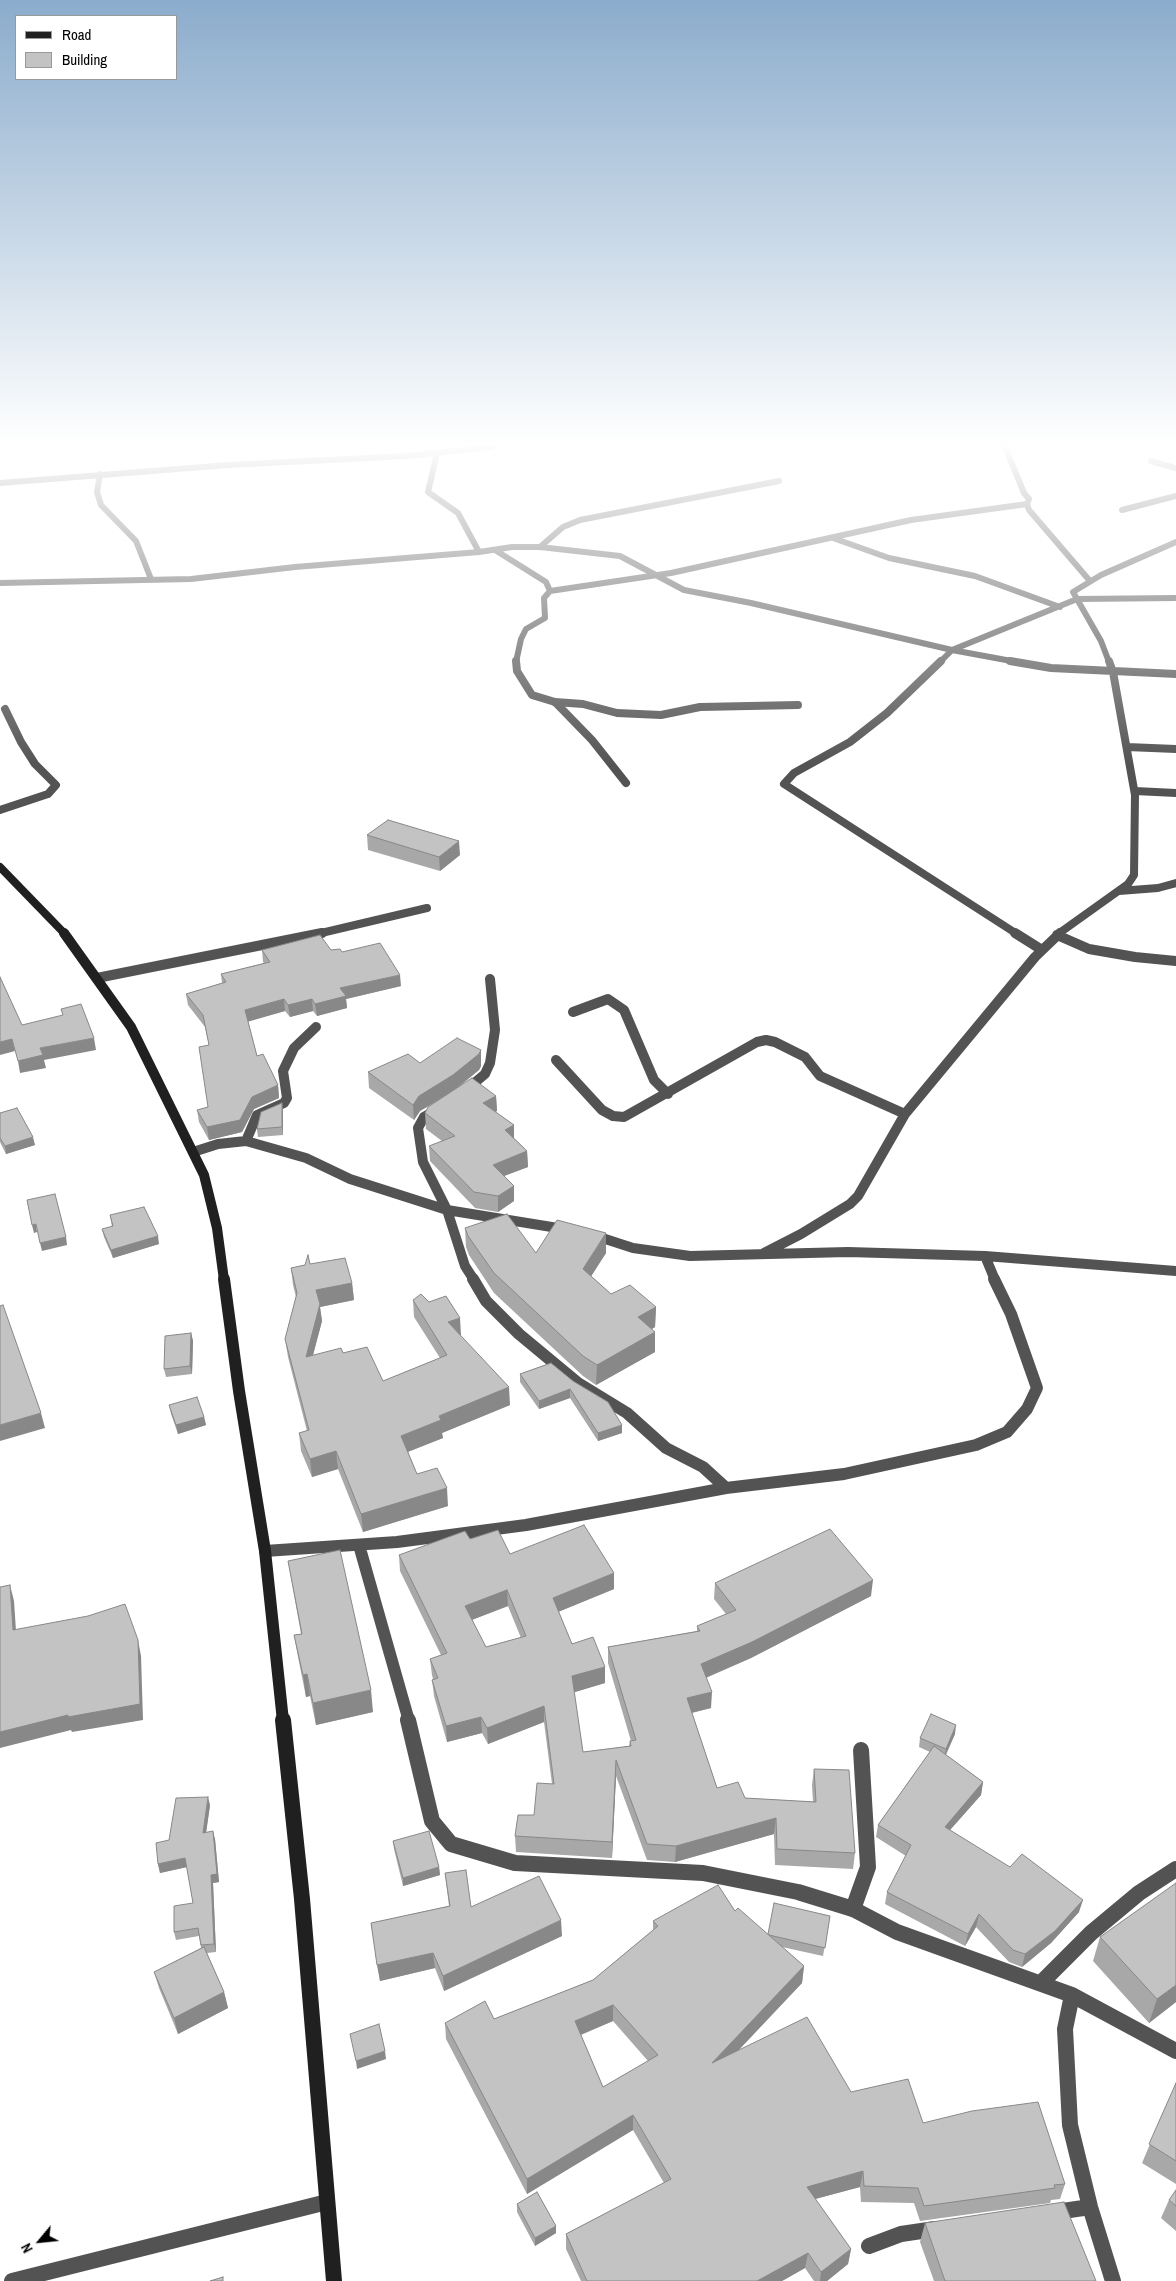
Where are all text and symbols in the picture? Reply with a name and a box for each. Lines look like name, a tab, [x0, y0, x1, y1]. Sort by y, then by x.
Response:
legend	[15, 15, 178, 80]
text: Road	[62, 24, 91, 45]
text: Building	[62, 49, 107, 70]
north arrow	[15, 2216, 65, 2266]
text: N	[17, 2240, 37, 2256]

